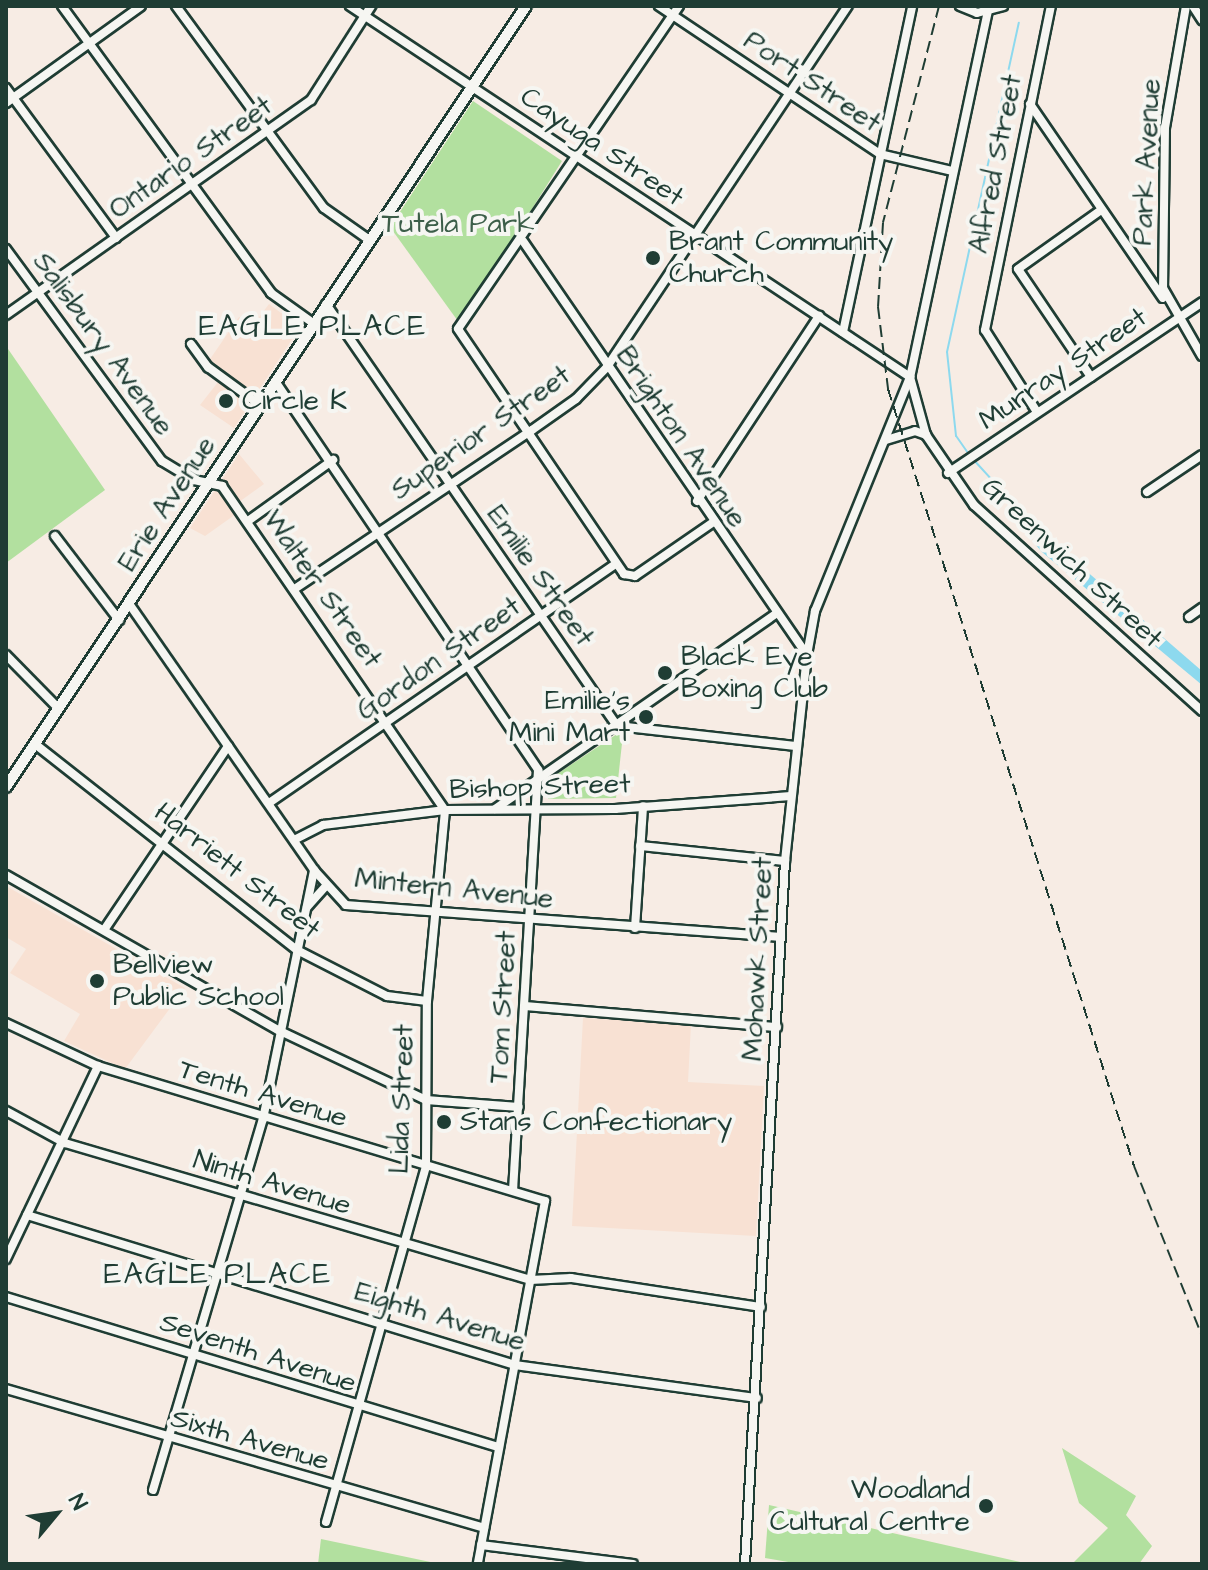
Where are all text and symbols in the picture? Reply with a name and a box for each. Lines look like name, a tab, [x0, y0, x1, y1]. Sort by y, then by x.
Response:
street label: Port Street	[737, 24, 887, 140]
street label: Alfred Street	[962, 72, 1030, 256]
street label: Park Avenue	[1126, 78, 1168, 246]
street label: Cayuga Street	[514, 80, 690, 214]
street label: Ontario Street	[103, 89, 279, 227]
park label: Tutela Park	[382, 207, 534, 241]
place label: Brant Community Church	[669, 225, 893, 291]
street label: Salisbury Avenue	[25, 246, 181, 442]
marker: Brant Community Church	[644, 249, 662, 267]
street label: Murray Street	[973, 300, 1153, 438]
district label: EAGLE PLACE	[199, 308, 427, 344]
street label: Brighton Avenue	[608, 340, 754, 534]
street label: Superior Street	[385, 359, 577, 507]
place label: Circle K	[242, 384, 347, 418]
marker: Circle K	[217, 392, 235, 410]
street label: Erie Avenue	[111, 430, 223, 578]
street label: Greenwich Street	[975, 471, 1169, 655]
street label: Emilie Street	[479, 499, 601, 653]
street label: Walter Street	[255, 504, 389, 674]
street label: Gordon Street	[351, 590, 527, 728]
place label: Black Eye Boxing Club	[681, 640, 828, 706]
marker: Black Eye Boxing Club	[656, 664, 674, 682]
place label: Emilie's Mini Mart	[509, 684, 630, 750]
marker: Emilie's Mini Mart	[637, 708, 655, 726]
street label: Bishop Street	[449, 767, 631, 807]
street label: Harriett Street	[147, 796, 327, 946]
street label: Mohawk Street	[736, 856, 780, 1062]
street label: Mintern Avenue	[353, 862, 555, 916]
street label: Tom Street	[482, 930, 524, 1084]
place label: Bellview Public School	[113, 948, 284, 1014]
marker: Bellview Public School	[88, 972, 106, 990]
street label: Lida Street	[383, 1024, 421, 1174]
street label: Tenth Avenue	[175, 1053, 351, 1135]
place label: Stans Confectionary	[460, 1105, 732, 1139]
marker: Stans Confectionary	[435, 1113, 453, 1131]
street label: Ninth Avenue	[189, 1143, 355, 1223]
district label: EAGLE PLACE	[104, 1256, 332, 1292]
street label: Eighth Avenue	[351, 1275, 529, 1359]
street label: Seventh Avenue	[156, 1305, 360, 1401]
street label: Sixth Avenue	[167, 1401, 333, 1479]
place label: Woodland Cultural Centre	[770, 1473, 970, 1539]
north arrow	[16, 1474, 96, 1554]
text: N	[61, 1489, 94, 1516]
marker: Woodland Cultural Centre	[977, 1497, 995, 1515]

